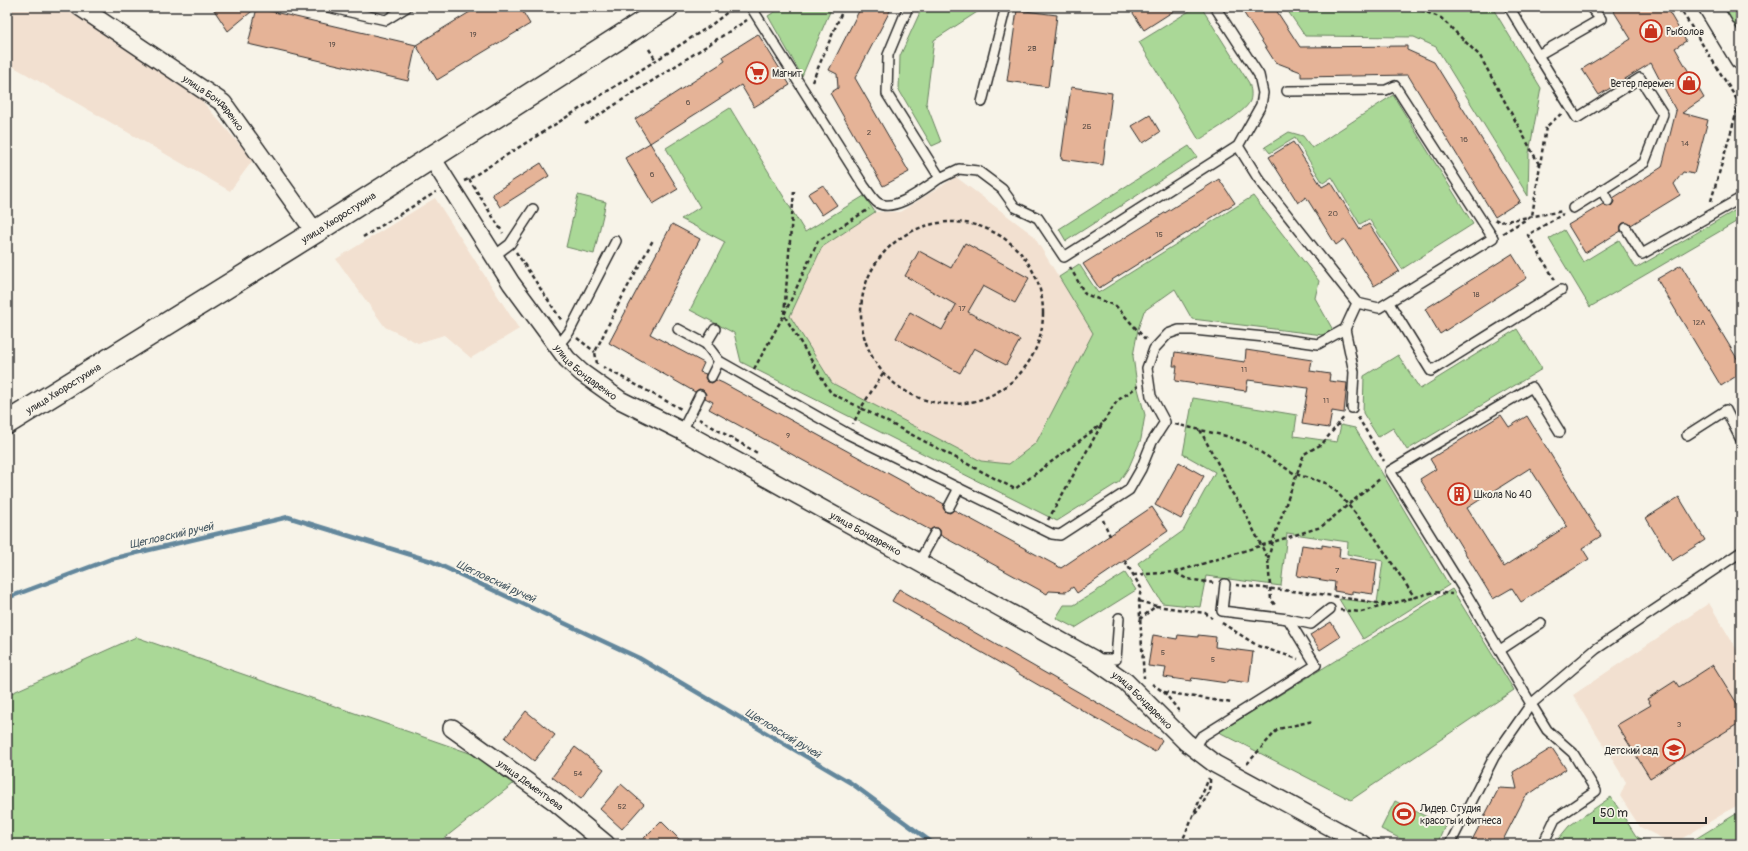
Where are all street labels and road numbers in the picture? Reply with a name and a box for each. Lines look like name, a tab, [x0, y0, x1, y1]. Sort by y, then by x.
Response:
street label: улица Бондаренко	[179, 72, 246, 134]
street label: улица Хворостухина	[298, 190, 379, 247]
street label: улица Бондаренко	[551, 342, 620, 403]
street label: улица Хворостухина	[23, 361, 104, 417]
street label: улица Бондаренко	[827, 509, 904, 559]
street label: улица Бондаренко	[1108, 668, 1175, 732]
street label: улица Дементьева	[494, 757, 566, 814]

